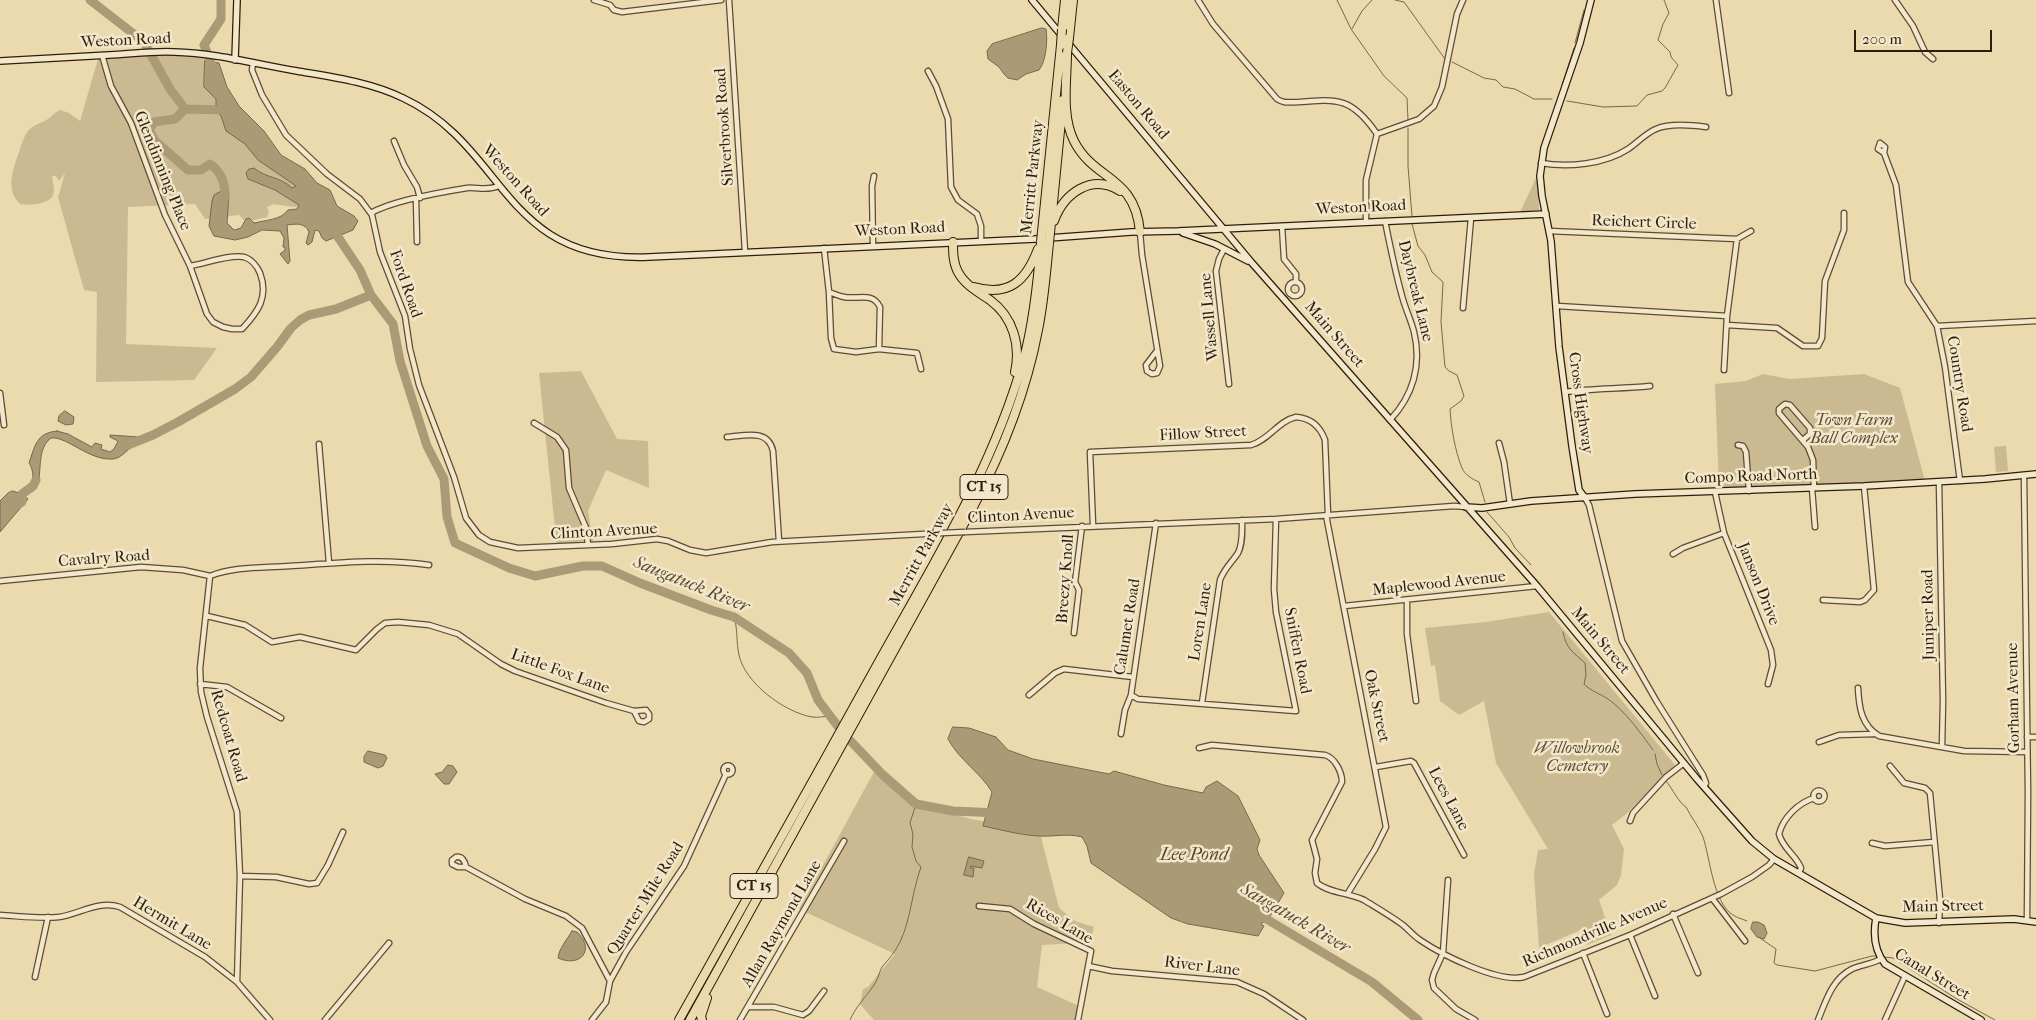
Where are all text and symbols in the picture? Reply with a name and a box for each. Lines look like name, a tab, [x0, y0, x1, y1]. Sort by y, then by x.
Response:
scale bar	[1856, 20, 1994, 52]
street label: Weston Road	[80, 29, 172, 53]
text: 200 m	[1862, 30, 1902, 48]
street label: Easton Road	[1103, 66, 1173, 144]
street label: Silverbrook Road	[711, 67, 739, 187]
street label: Glendinning Place	[129, 108, 195, 234]
street label: Merritt Parkway	[1017, 119, 1049, 235]
street label: Weston Road	[478, 141, 552, 221]
street label: Weston Road	[1315, 196, 1407, 220]
street label: Reichert Circle	[1591, 212, 1697, 234]
street label: Weston Road	[854, 218, 946, 242]
street label: Daybreak Lane	[1393, 238, 1437, 344]
street label: Ford Road	[384, 247, 426, 321]
street label: Wassell Lane	[1197, 272, 1223, 362]
street label: Main Street	[1300, 298, 1368, 372]
street label: Country Road	[1942, 335, 1976, 433]
street label: Cross Highway	[1563, 351, 1597, 455]
park label: Town Farm Ball Complex	[1810, 411, 1898, 449]
street label: Fillow Street	[1159, 422, 1247, 446]
street label: Compo Road North	[1684, 465, 1818, 489]
road number: CT 15	[960, 474, 1008, 500]
street label: Merritt Parkway	[886, 500, 958, 610]
street label: Clinton Avenue	[967, 504, 1075, 528]
street label: Clinton Avenue	[550, 520, 658, 544]
street label: Breezy Knoll	[1053, 534, 1079, 624]
street label: Janson Drive	[1733, 540, 1783, 628]
street label: Cavalry Road	[57, 546, 151, 572]
water label: Saugatuck River	[630, 552, 752, 618]
street label: Maplewood Avenue	[1371, 567, 1507, 601]
street label: Juniper Road	[1919, 569, 1939, 661]
street label: Calumet Road	[1111, 577, 1145, 677]
street label: Loren Lane	[1185, 581, 1217, 663]
street label: Main Street	[1566, 604, 1634, 678]
street label: Sniffen Road	[1279, 606, 1315, 696]
street label: Gorham Avenue	[2003, 642, 2025, 754]
street label: Little Fox Lane	[508, 645, 612, 699]
street label: Oak Street	[1359, 668, 1393, 744]
street label: Redcoat Road	[206, 688, 250, 784]
park label: Willowbrook Cemetery	[1534, 739, 1620, 777]
street label: Lees Lane	[1423, 764, 1473, 834]
street label: Quarter Mile Road	[603, 839, 689, 959]
water label: Lee Pond	[1160, 845, 1228, 867]
street label: Allan Raymond Lane	[738, 857, 826, 991]
road number: CT 15	[730, 874, 778, 898]
water label: Saugatuck River	[1236, 879, 1354, 959]
street label: Hermit Lane	[129, 893, 215, 955]
street label: Richmondville Avenue	[1520, 894, 1670, 972]
street label: Rices Lane	[1022, 895, 1096, 949]
street label: Main Street	[1902, 897, 1984, 917]
street label: Canal Street	[1891, 945, 1973, 1005]
street label: River Lane	[1163, 953, 1241, 981]

